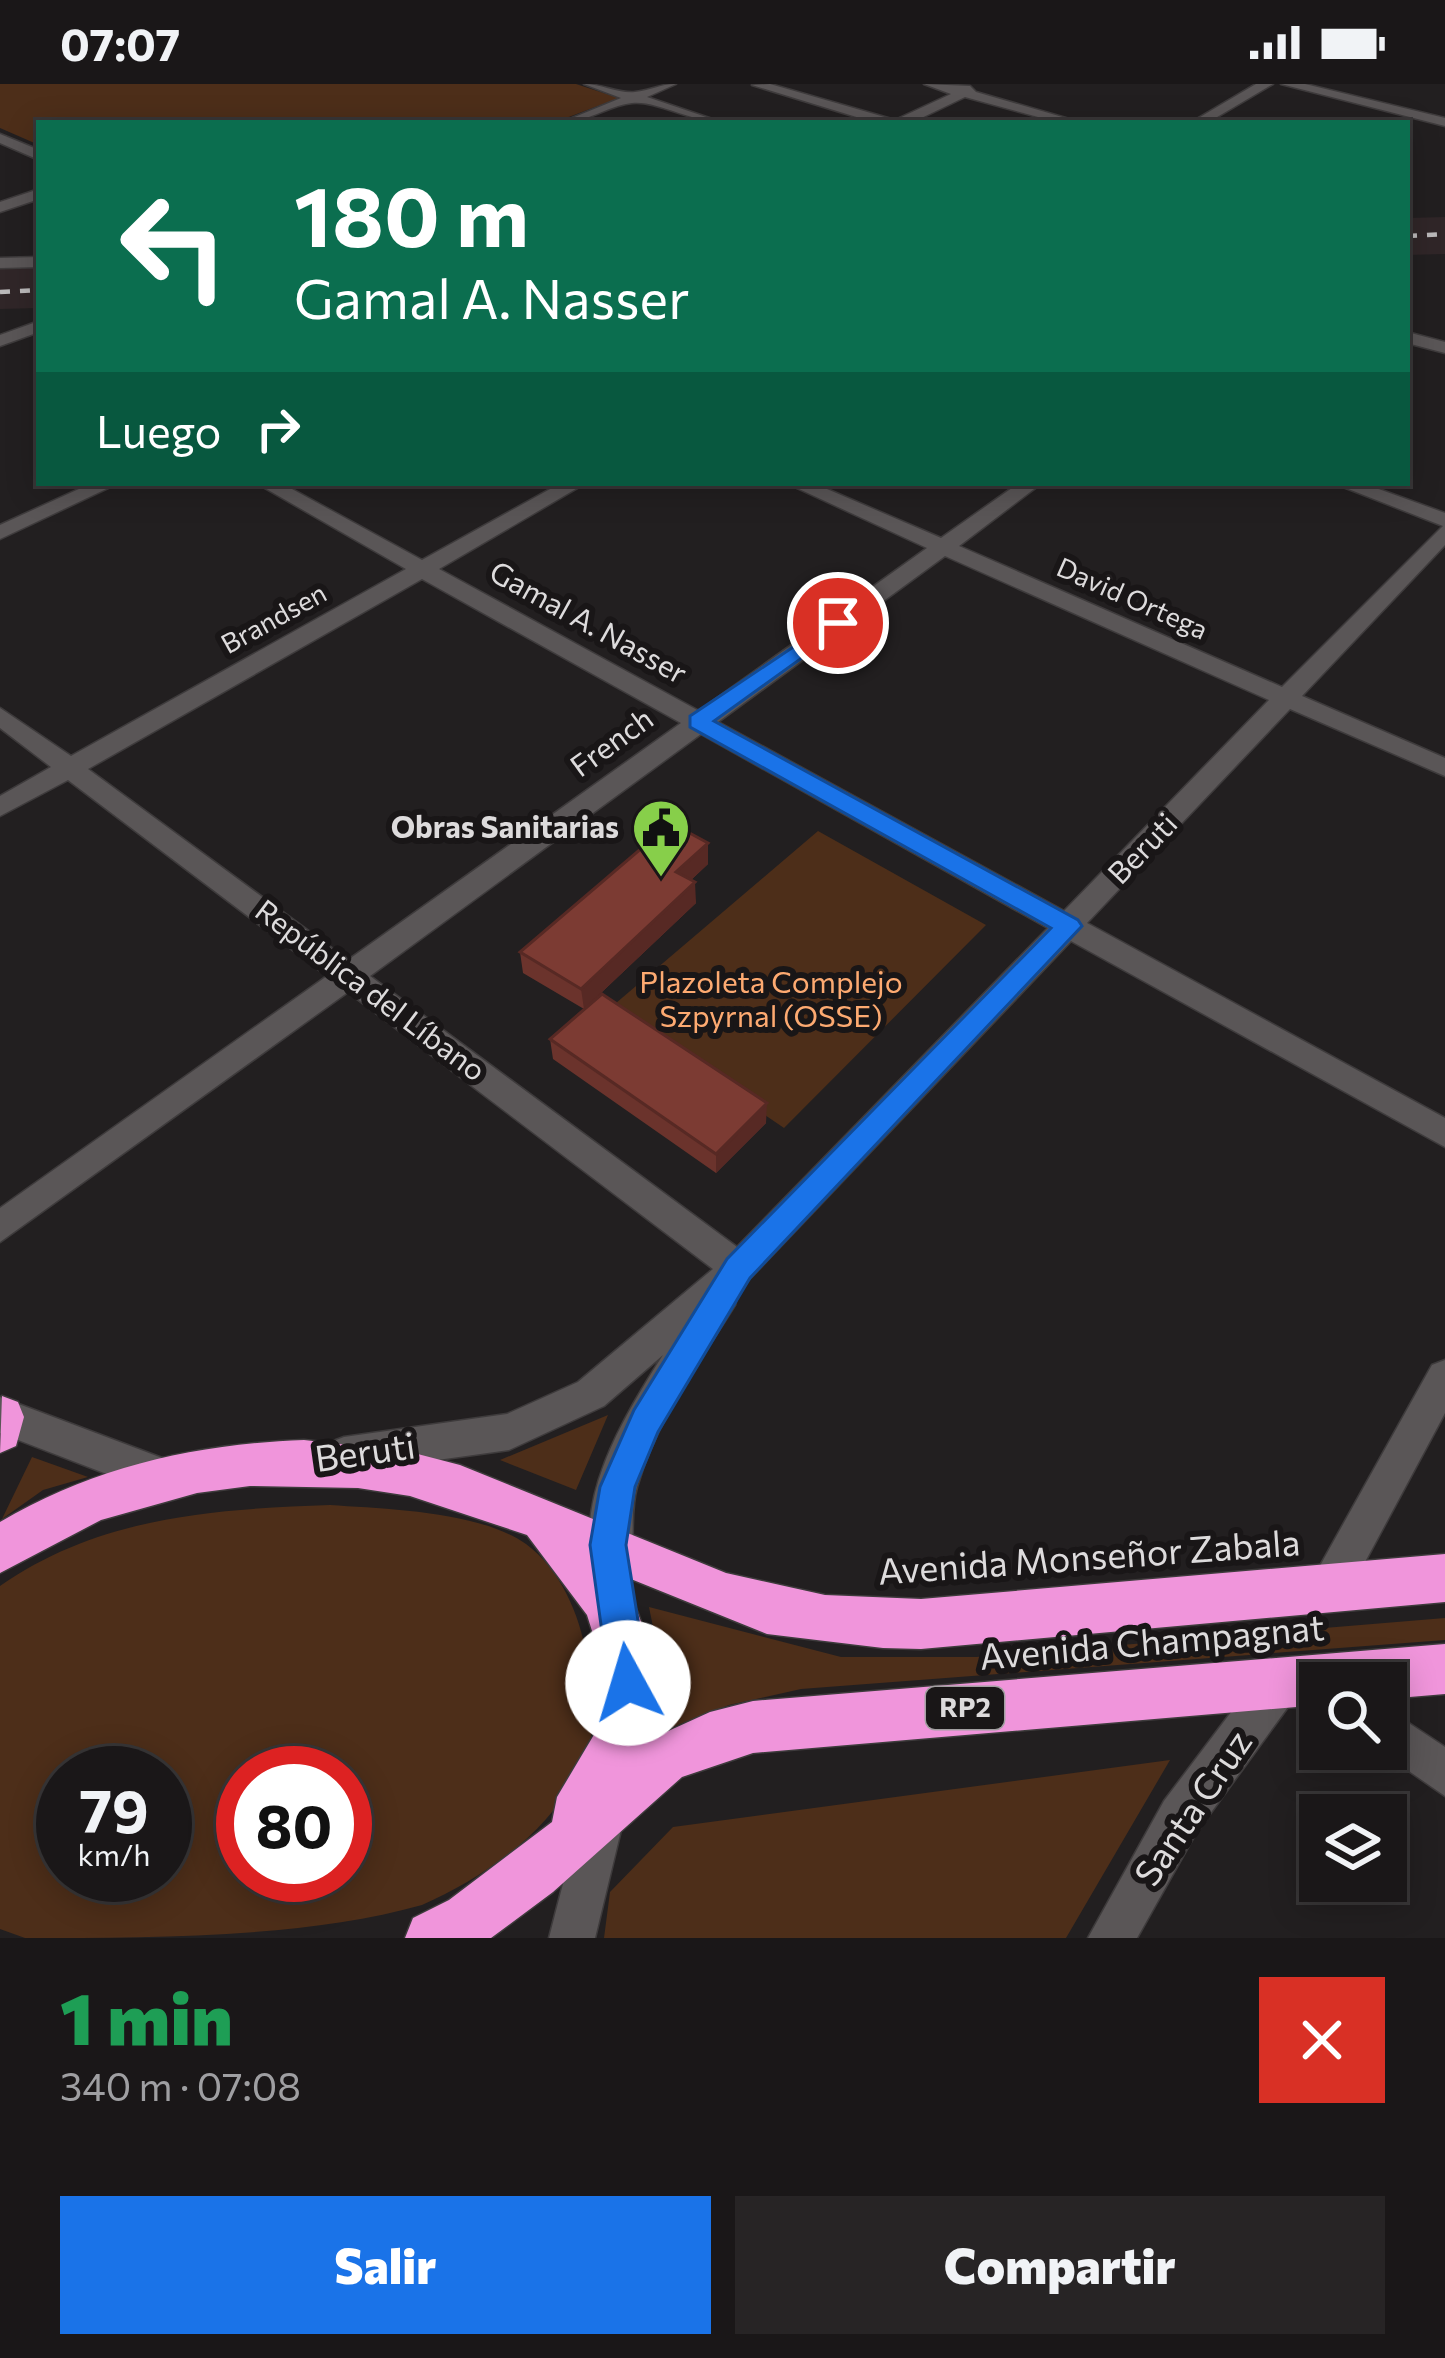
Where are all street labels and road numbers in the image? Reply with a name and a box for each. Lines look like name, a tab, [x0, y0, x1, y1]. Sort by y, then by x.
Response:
street label: David Ortega	[1052, 550, 1213, 646]
street label: Gamal A. Nasser	[484, 551, 694, 690]
street label: Brandsen	[215, 575, 332, 660]
street label: French	[562, 699, 659, 783]
street label: Beruti	[1099, 804, 1184, 890]
street label: República del Líbano	[249, 890, 494, 1088]
street label: Beruti	[312, 1421, 418, 1479]
street label: Avenida Monseñor Zabala	[876, 1518, 1301, 1592]
street label: Avenida Champagnat	[978, 1603, 1326, 1677]
road number: RP2	[926, 1687, 1004, 1729]
street label: Santa Cruz	[1123, 1721, 1259, 1893]

